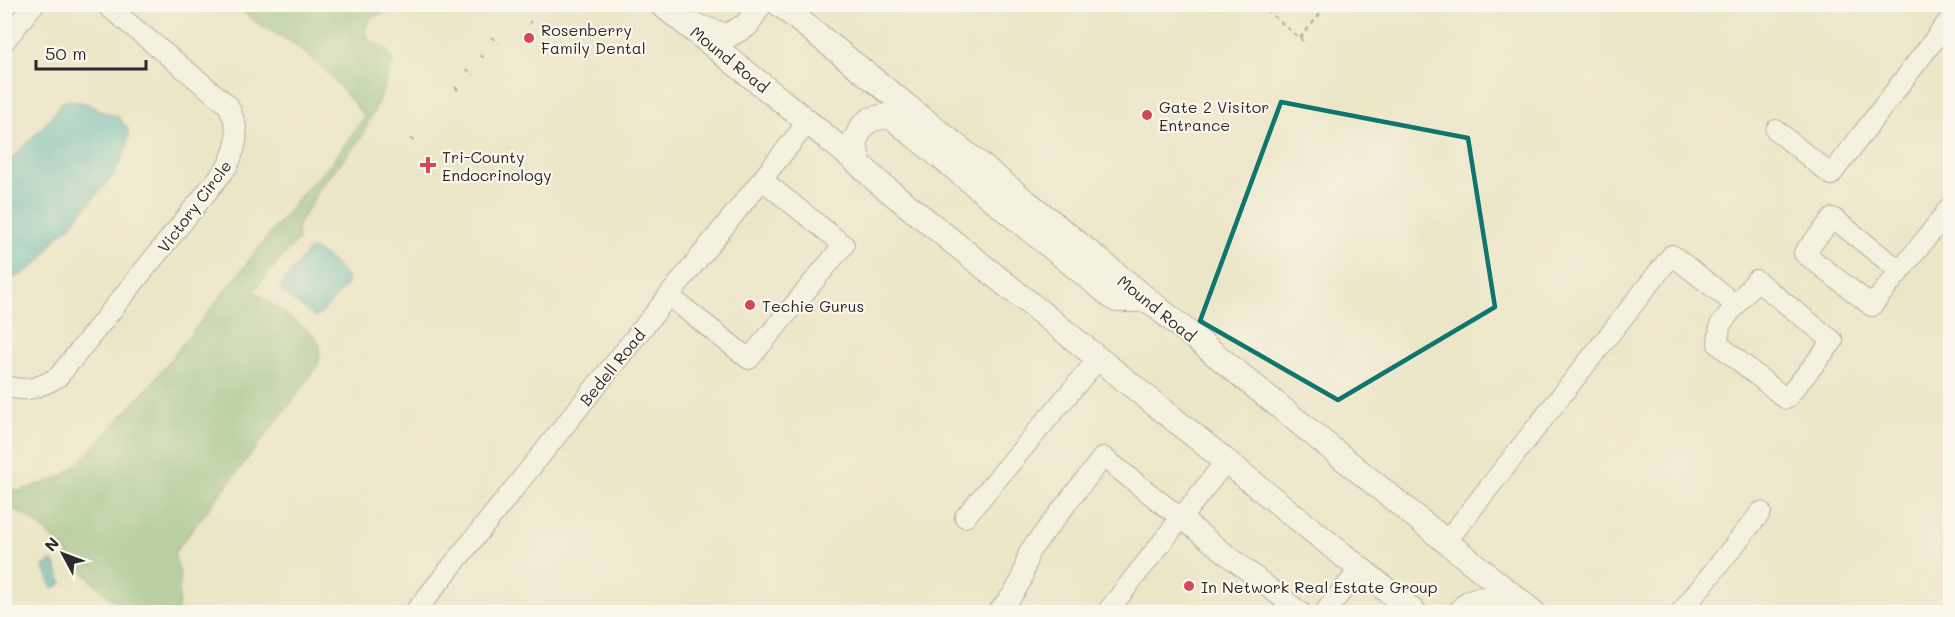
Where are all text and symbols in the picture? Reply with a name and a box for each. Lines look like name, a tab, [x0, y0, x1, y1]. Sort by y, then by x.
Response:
place label: Rosenberry Family Dental	[541, 19, 646, 58]
street label: Mound Road	[686, 21, 774, 97]
marker: Rosenberry Family Dental	[522, 31, 536, 45]
scale bar	[36, 33, 146, 71]
text: 50 m	[45, 41, 87, 65]
place label: Gate 2 Visitor Entrance	[1159, 96, 1269, 135]
marker: Gate 2 Visitor Entrance	[1140, 108, 1154, 122]
place label: Tri-County Endocrinology	[442, 146, 552, 185]
street label: Victory Circle	[152, 156, 236, 256]
marker: Tri-County Endocrinology	[419, 156, 437, 174]
street label: Mound Road	[1113, 270, 1201, 346]
place label: Techie Gurus	[762, 295, 864, 316]
marker: Techie Gurus	[743, 298, 757, 312]
street label: Bedell Road	[575, 324, 649, 410]
north arrow	[33, 524, 93, 584]
text: N	[39, 532, 63, 555]
place label: In Network Real Estate Group	[1201, 576, 1438, 597]
marker: In Network Real Estate Group	[1182, 579, 1196, 593]

